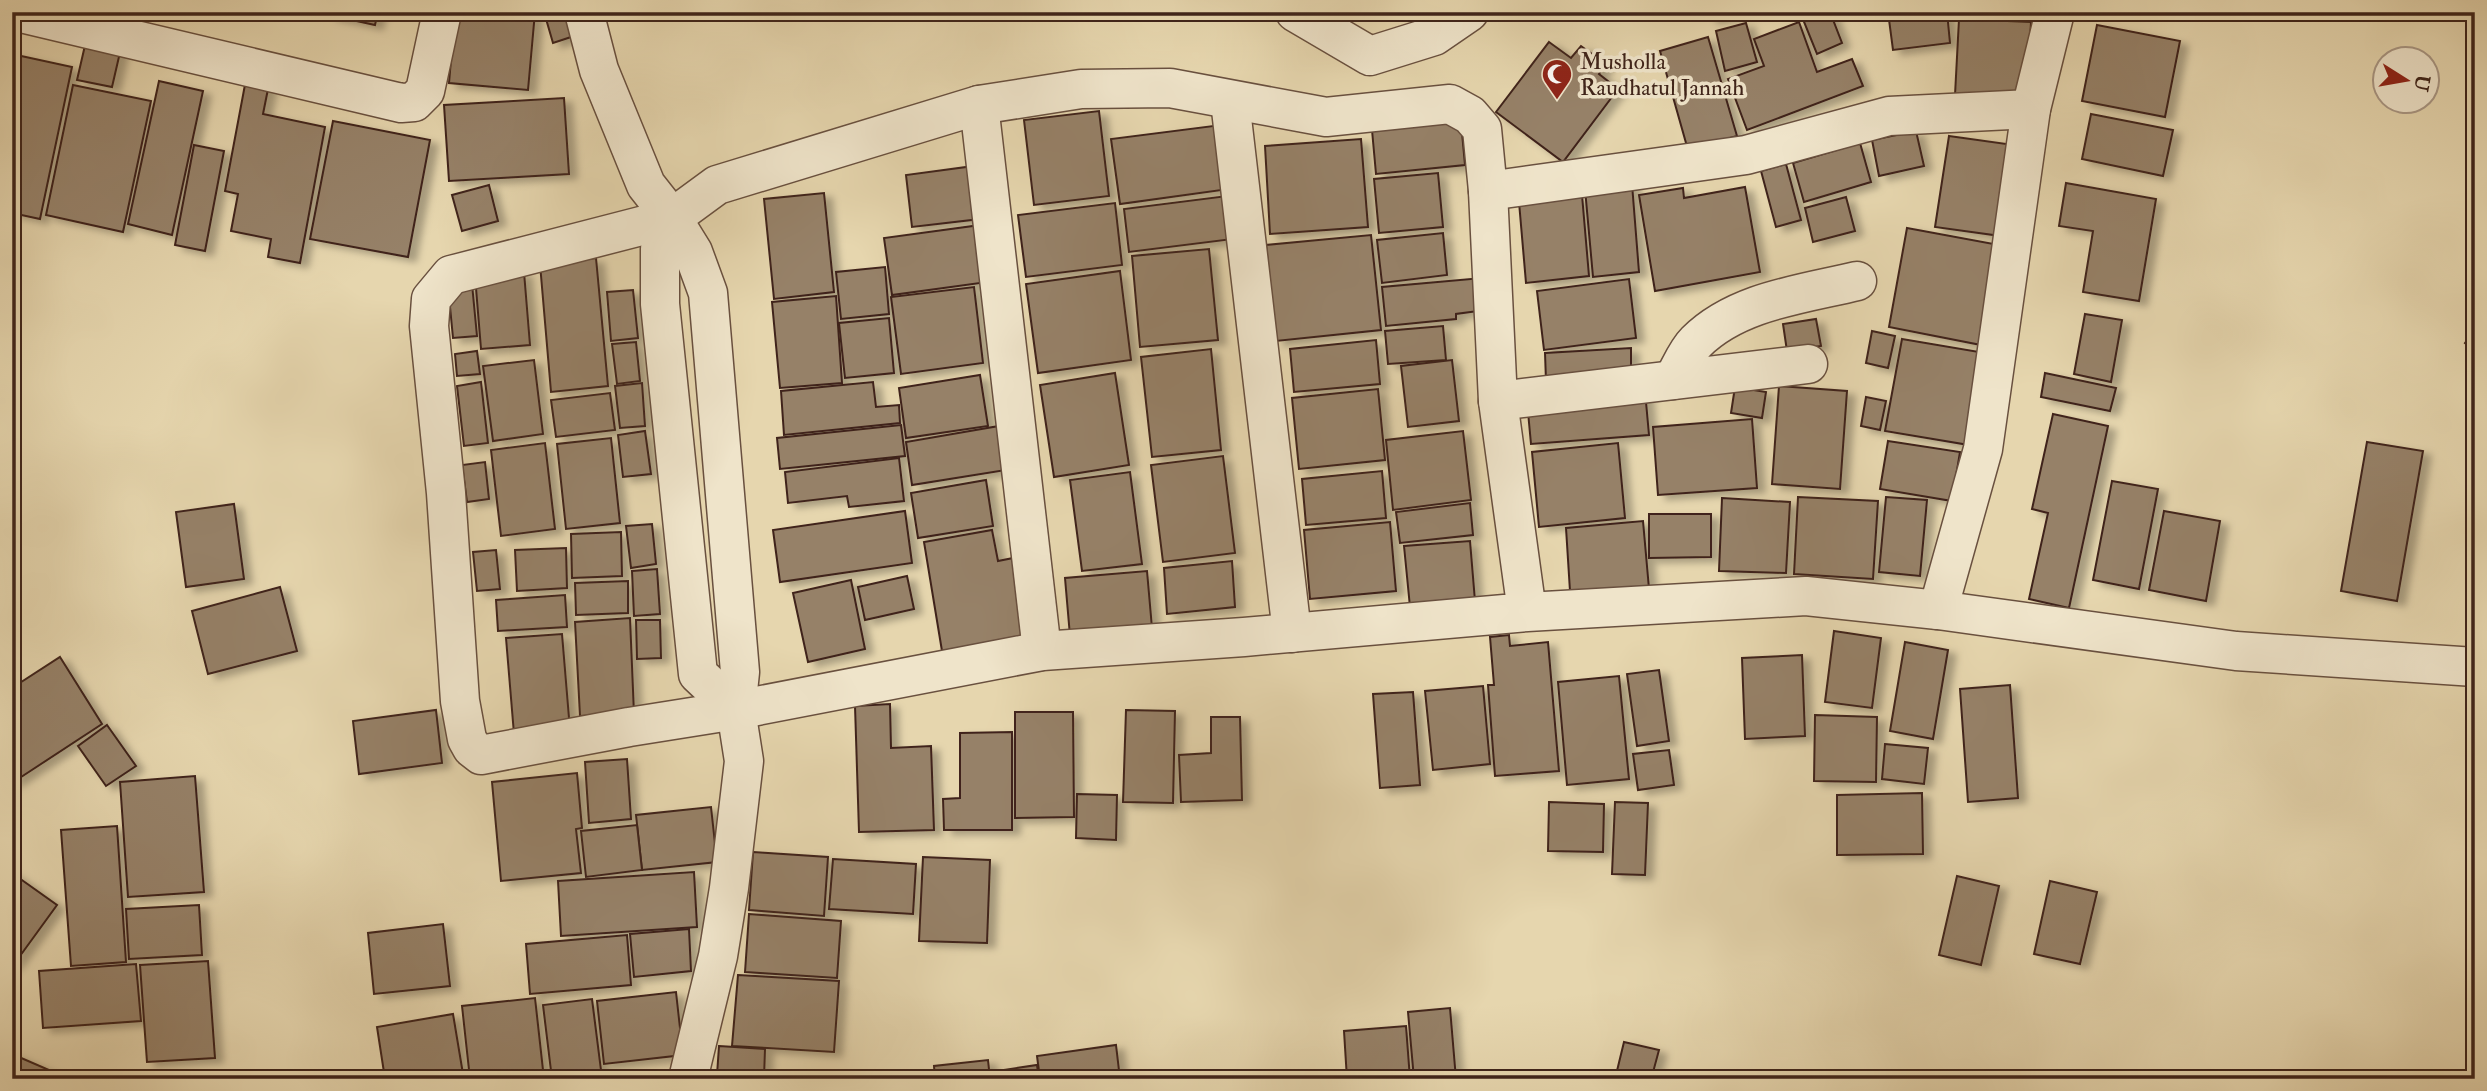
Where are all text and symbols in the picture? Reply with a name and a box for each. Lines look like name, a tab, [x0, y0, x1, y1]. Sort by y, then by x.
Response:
north arrow	[2372, 46, 2442, 116]
place label: Musholla Raudhatul Jannah	[1580, 47, 1744, 102]
mosque icon: Musholla Raudhatul Jannah	[1540, 57, 1574, 101]
text: U	[2408, 73, 2435, 93]

